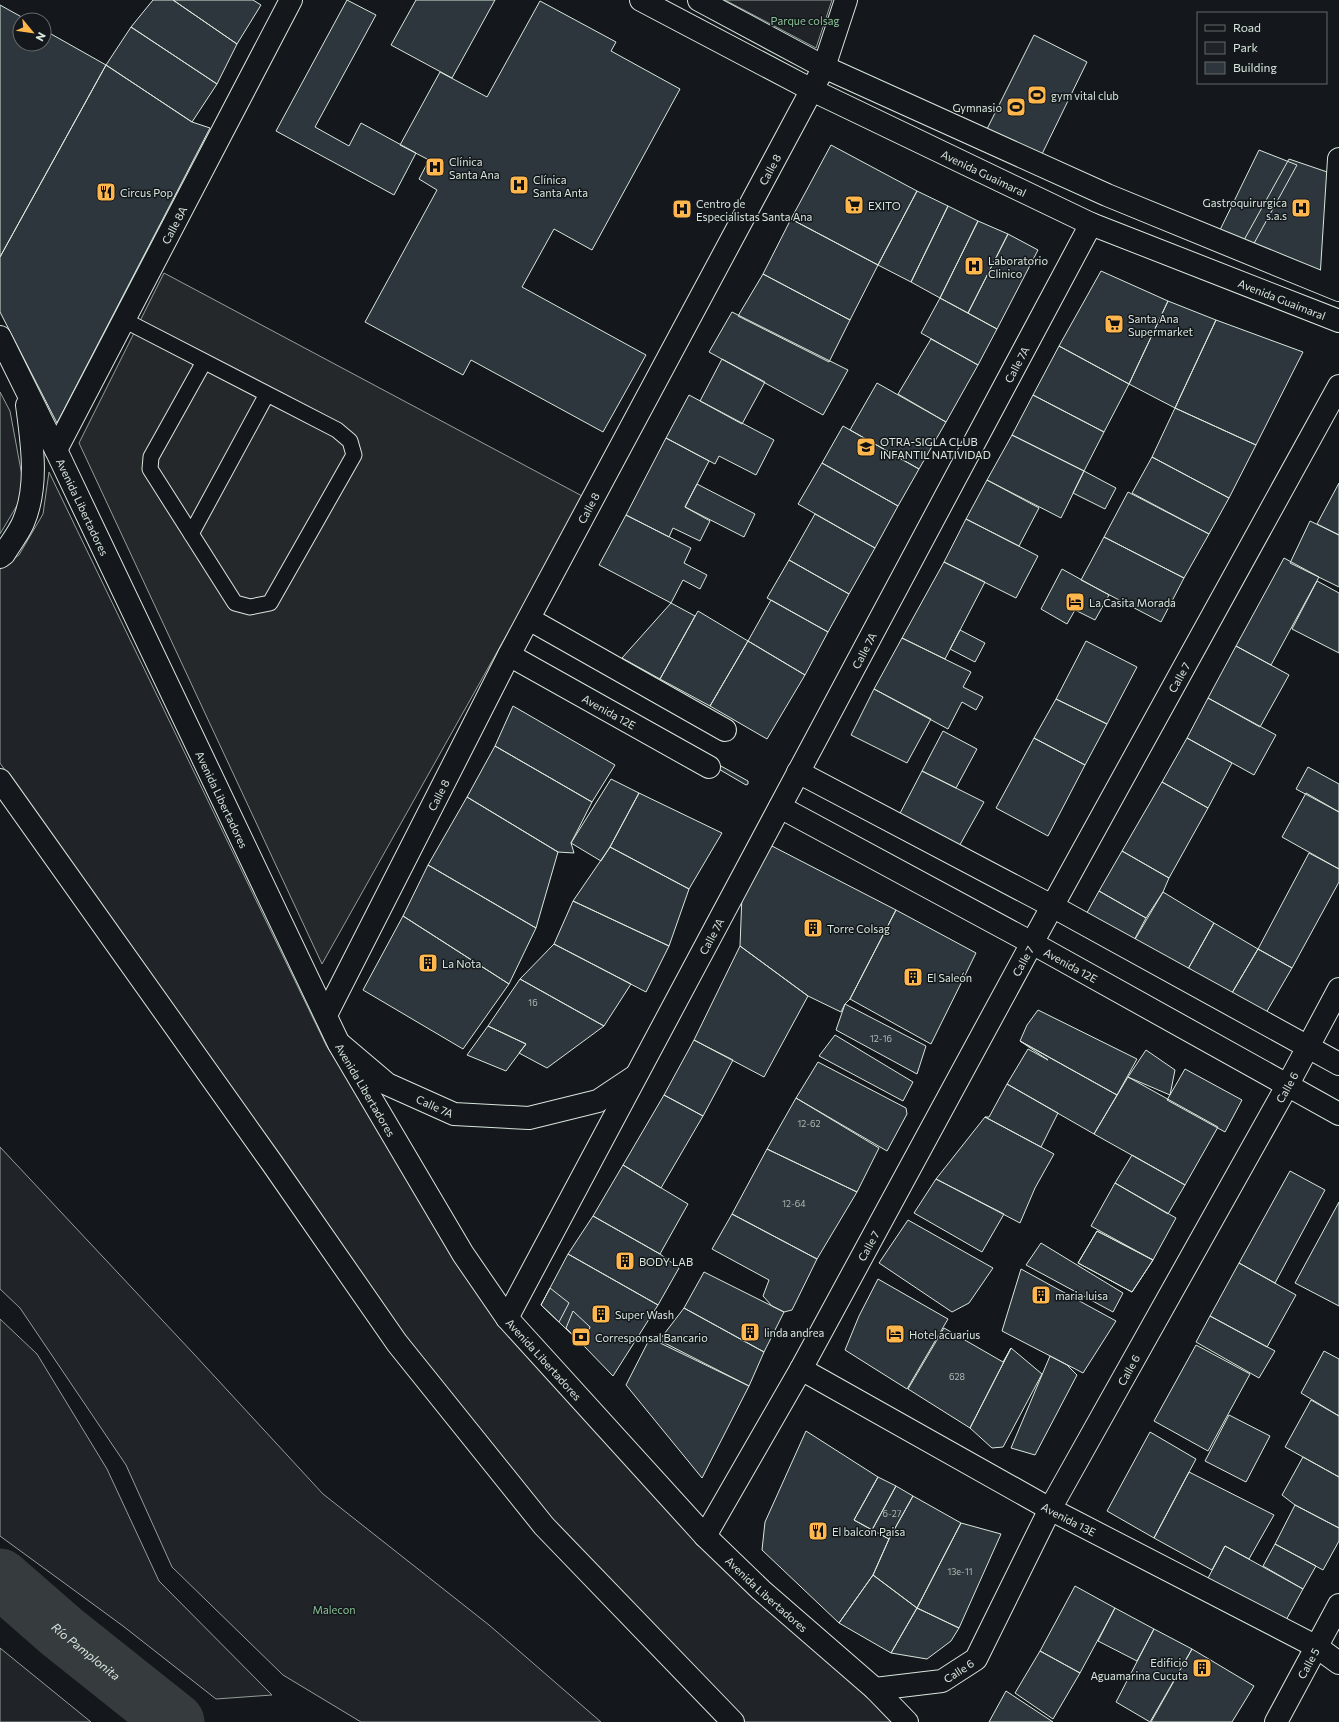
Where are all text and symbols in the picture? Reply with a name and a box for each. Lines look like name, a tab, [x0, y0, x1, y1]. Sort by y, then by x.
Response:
north arrow	[12, 12, 52, 52]
legend	[1197, 12, 1327, 84]
park label: Parque colsag	[771, 14, 839, 27]
text: Road	[1233, 20, 1261, 34]
text: N	[33, 30, 49, 44]
text: Park	[1233, 40, 1259, 54]
text: Building	[1233, 60, 1277, 74]
sports icon: gym vital club	[1026, 84, 1048, 106]
place label: gym vital club	[1051, 89, 1119, 102]
sports icon: Gymnasio	[1005, 96, 1027, 118]
place label: Gymnasio	[952, 101, 1002, 114]
street label: Avenida Guaimaral	[939, 147, 1029, 199]
street label: Calle 8	[756, 151, 783, 187]
place label: Clínica Santa Ana	[449, 155, 500, 181]
hospital icon: Clínica Santa Ana	[424, 156, 446, 178]
place label: Clínica Santa Anta	[533, 173, 588, 199]
hospital icon: Clínica Santa Anta	[508, 174, 530, 196]
restaurant icon: Circus Pop	[95, 181, 117, 203]
place label: Circus Pop	[120, 186, 173, 199]
supermarket icon: EXITO	[843, 194, 865, 216]
place label: Gastroquirurgica s.a.s	[1203, 196, 1287, 222]
place label: Centro de Especialistas Santa Ana	[696, 197, 812, 223]
hospital icon: Gastroquirurgica s.a.s	[1290, 197, 1312, 219]
hospital icon: Centro de Especialistas Santa Ana	[671, 198, 693, 220]
place label: EXITO	[868, 199, 901, 212]
street label: Calle 8A	[158, 203, 189, 246]
place label: Laboratorio Clinico	[988, 254, 1048, 280]
hospital icon: Laboratorio Clinico	[963, 255, 985, 277]
street label: Avenida Guaimaral	[1237, 276, 1328, 322]
place label: Santa Ana Supermarket	[1128, 312, 1193, 338]
supermarket icon: Santa Ana Supermarket	[1103, 313, 1125, 335]
street label: Calle 7A	[1001, 344, 1031, 385]
place label: OTRA-SIGLA CLUB INFANTIL NATIVIDAD	[880, 435, 991, 461]
school or university icon: OTRA-SIGLA CLUB INFANTIL NATIVIDAD	[855, 436, 877, 458]
street label: Avenida Libertadores	[54, 456, 112, 557]
street label: Calle 8	[574, 490, 602, 525]
hotel icon: La Casita Morada	[1064, 591, 1086, 613]
place label: La Casita Morada	[1089, 596, 1176, 609]
street label: Calle 7A	[848, 629, 879, 671]
street label: Calle 7	[1165, 659, 1192, 694]
street label: Avenida 12E	[580, 691, 638, 731]
street label: Avenida Libertadores	[194, 749, 251, 850]
street label: Calle 8	[425, 777, 451, 813]
street label: Calle 7A	[696, 915, 726, 956]
building icon: Torre Colsag	[802, 917, 824, 939]
place label: Torre Colsag	[827, 922, 890, 935]
street label: Calle 7	[1009, 943, 1036, 978]
street label: Avenida 12E	[1042, 945, 1100, 985]
building icon: La Nota	[417, 952, 439, 974]
place label: La Nota	[442, 957, 481, 970]
building icon: El Saleón	[902, 966, 924, 988]
place label: El Saleón	[927, 971, 972, 984]
house number: 16	[528, 997, 538, 1008]
house number: 12-16	[870, 1033, 892, 1044]
street label: Avenida Libertadores	[333, 1041, 398, 1138]
street label: Calle 6	[1273, 1069, 1300, 1105]
street label: Calle 7A	[414, 1092, 456, 1120]
house number: 12-62	[797, 1118, 821, 1129]
house number: 12-64	[782, 1198, 806, 1209]
street label: Calle 7	[854, 1228, 881, 1263]
building icon: BODY LAB	[614, 1250, 636, 1272]
place label: BODY LAB	[639, 1255, 693, 1268]
building icon: maria luisa	[1030, 1284, 1052, 1306]
place label: maria luisa	[1055, 1289, 1108, 1302]
building icon: Super Wash	[590, 1303, 612, 1325]
place label: Super Wash	[615, 1308, 674, 1321]
street label: Avenida Libertadores	[504, 1315, 585, 1403]
building icon: linda andrea	[739, 1321, 761, 1343]
hotel icon: Hotel acuarius	[884, 1323, 906, 1345]
bank icon: Corresponsal Bancario	[570, 1326, 592, 1348]
place label: linda andrea	[764, 1326, 824, 1339]
place label: Hotel acuarius	[909, 1328, 980, 1341]
place label: Corresponsal Bancario	[595, 1331, 708, 1344]
street label: Calle 6	[1114, 1352, 1142, 1387]
house number: 628	[949, 1371, 965, 1382]
street label: Avenida 13E	[1040, 1499, 1098, 1538]
house number: 6-27	[883, 1508, 902, 1519]
restaurant icon: El balcon Paisa	[807, 1520, 829, 1542]
place label: El balcon Paisa	[832, 1525, 905, 1538]
street label: Avenida Libertadores	[723, 1553, 811, 1634]
house number: 13e-11	[947, 1566, 973, 1577]
park label: Malecon	[312, 1603, 356, 1616]
water label: Río Pamplonita	[49, 1620, 123, 1683]
street label: Calle 5	[1294, 1645, 1321, 1681]
street label: Calle 6	[941, 1656, 976, 1685]
place label: Edificio Aguamarina Cucuta	[1091, 1656, 1188, 1682]
building icon: Edificio Aguamarina Cucuta	[1191, 1657, 1213, 1679]

